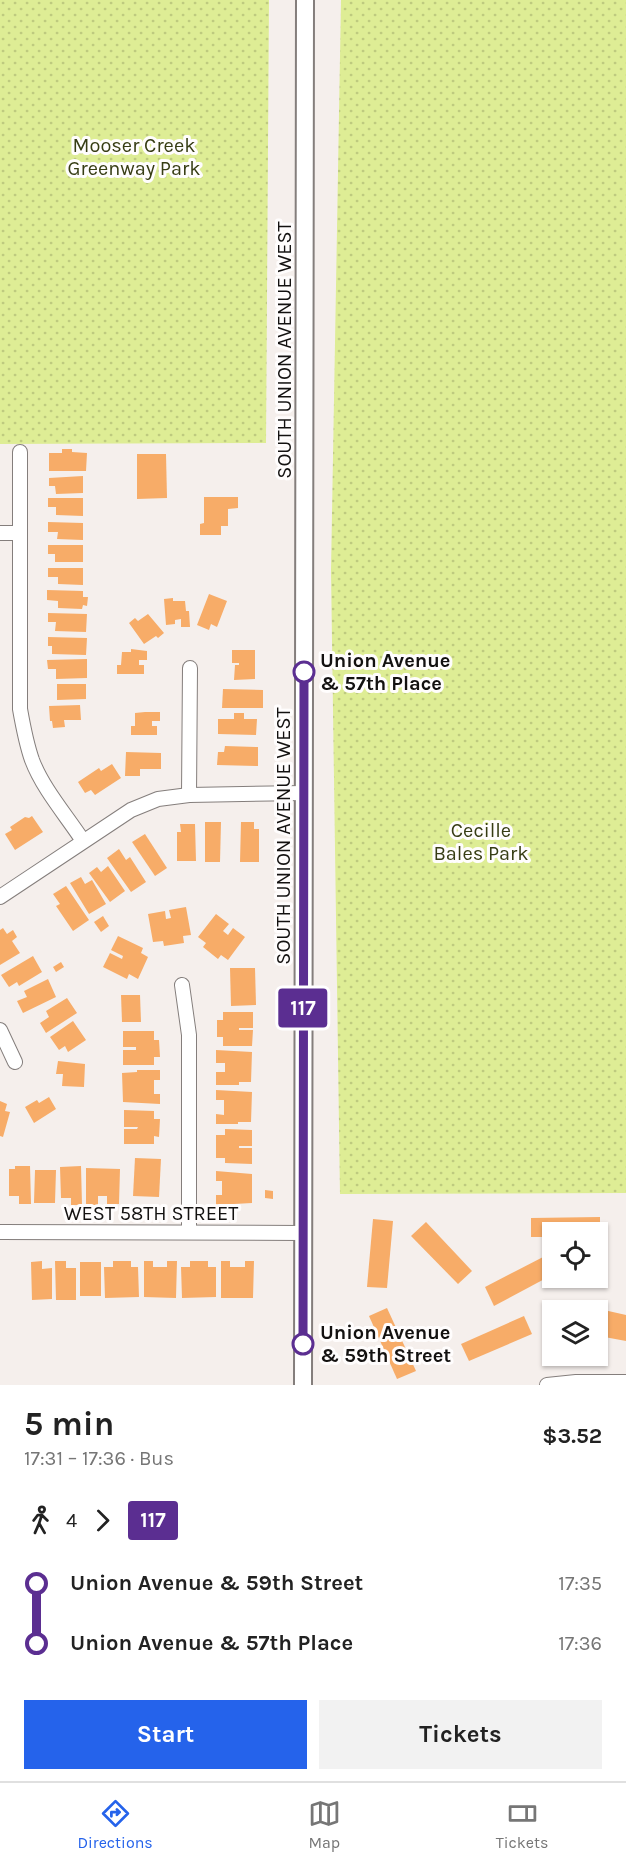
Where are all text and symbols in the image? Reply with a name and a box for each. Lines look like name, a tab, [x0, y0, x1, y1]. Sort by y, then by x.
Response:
park label: Mooser Creek Greenway Park	[68, 134, 200, 180]
street label: SOUTH UNION AVENUE WEST	[273, 221, 296, 479]
place label: Union Avenue & 57th Place	[320, 649, 450, 695]
marker: Union Avenue & 57th Place	[293, 661, 315, 683]
street label: SOUTH UNION AVENUE WEST	[272, 707, 295, 965]
park label: Cecille Bales Park	[433, 819, 529, 865]
line badge: 117	[268, 988, 338, 1028]
text: 117	[290, 996, 316, 1020]
street label: WEST 58TH STREET	[64, 1202, 238, 1225]
map controls	[542, 1222, 608, 1366]
button: locate	[542, 1222, 608, 1288]
button: layers	[542, 1300, 608, 1366]
place label: Union Avenue & 59th Street	[320, 1321, 451, 1367]
marker: Union Avenue & 59th Street	[292, 1333, 314, 1355]
text: 5 min	[24, 1405, 114, 1443]
text: $3.52	[542, 1423, 602, 1449]
text: 17:31 – 17:36 · Bus	[24, 1447, 174, 1470]
icon: walk	[24, 1504, 57, 1537]
icon: forward	[86, 1504, 119, 1537]
text: 117	[140, 1508, 166, 1532]
text: 4	[66, 1509, 77, 1532]
text: Union Avenue & 59th Street	[70, 1570, 363, 1596]
text: 17:35	[558, 1572, 602, 1595]
text: Union Avenue & 57th Place	[70, 1630, 353, 1656]
text: 17:36	[558, 1632, 602, 1655]
button: Start	[24, 1700, 307, 1769]
button: Tickets	[319, 1700, 602, 1769]
tab: Directions	[78, 1797, 153, 1852]
tab: Map	[308, 1797, 341, 1852]
tab: Tickets	[496, 1797, 548, 1852]

